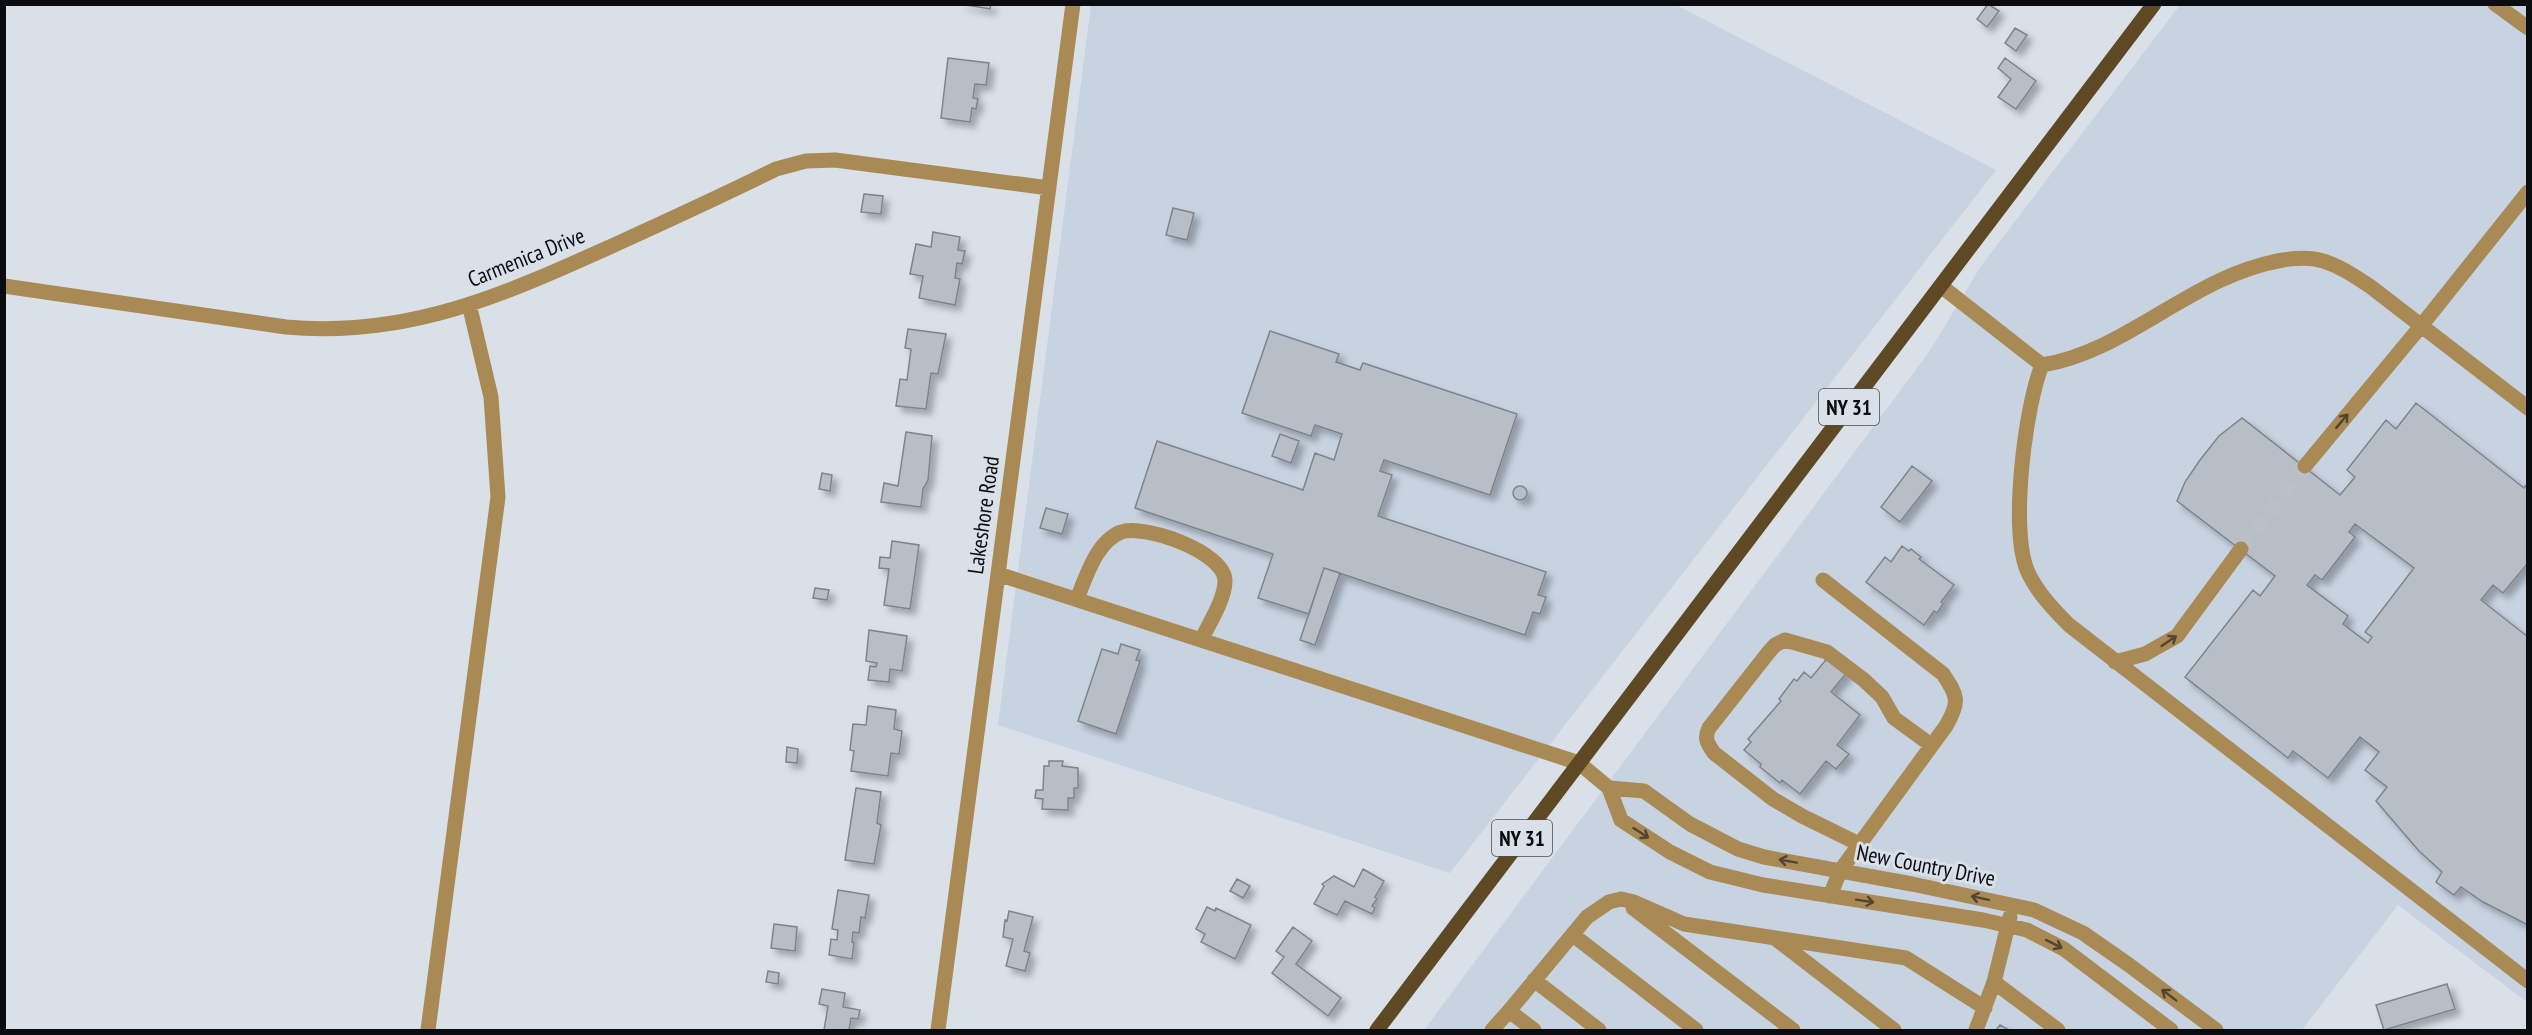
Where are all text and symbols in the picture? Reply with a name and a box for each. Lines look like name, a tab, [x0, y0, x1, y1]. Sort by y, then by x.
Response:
street label: Carmenica Drive	[463, 221, 589, 293]
road number: NY 31	[1819, 389, 1879, 425]
one-way arrow	[2335, 414, 2349, 429]
street label: Lakeshore Road	[961, 454, 1005, 576]
one-way arrow	[2161, 635, 2177, 647]
road number: NY 31	[1492, 820, 1552, 856]
one-way arrow	[1633, 827, 1650, 840]
street label: New Country Drive	[1854, 838, 1998, 892]
one-way arrow	[1779, 855, 1799, 866]
one-way arrow	[1970, 892, 1990, 903]
one-way arrow	[1855, 896, 1875, 907]
one-way arrow	[2045, 939, 2063, 950]
one-way arrow	[2162, 989, 2178, 1001]

